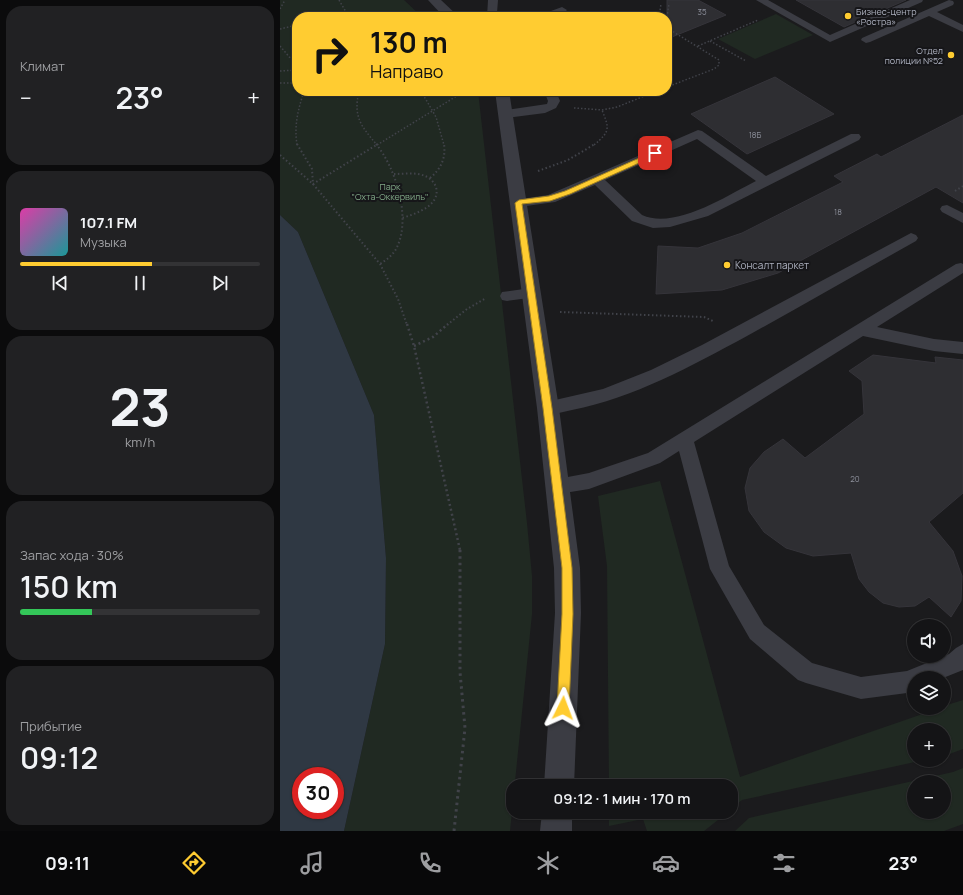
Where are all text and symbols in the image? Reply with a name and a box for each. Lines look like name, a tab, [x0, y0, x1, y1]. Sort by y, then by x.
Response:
place label: Бизнес-центр «Ростра»	[856, 5, 916, 28]
house number: 35	[697, 6, 707, 17]
marker: Бизнес-центр «Ростра»	[843, 11, 853, 21]
text: 130 m	[370, 23, 448, 61]
icon: right	[304, 28, 356, 80]
place label: Отдел полиции №52	[885, 44, 943, 67]
marker: Отдел полиции №52	[946, 50, 956, 60]
text: Климат	[20, 57, 65, 75]
text: Направо	[370, 59, 444, 83]
text: 23°	[115, 77, 164, 118]
text: −	[20, 83, 32, 113]
text: +	[247, 83, 260, 113]
house number: 18Б	[749, 129, 761, 140]
pin	[638, 136, 672, 170]
icon: arrive	[644, 142, 666, 164]
park label: Парк "Охта-Оккервиль"	[351, 180, 429, 203]
house number: 18	[834, 206, 842, 217]
text: 107.1 FM	[80, 212, 137, 233]
text: Музыка	[80, 233, 127, 251]
place label: Консалт паркет	[735, 258, 809, 272]
marker: Консалт паркет	[722, 260, 732, 270]
icon: previous	[49, 272, 71, 294]
icon: pause	[129, 272, 151, 294]
icon: next	[209, 272, 231, 294]
text: 23	[109, 371, 171, 442]
text: km/h	[125, 433, 155, 451]
house number: 20	[850, 473, 860, 484]
text: Запас хода · 30%	[20, 546, 124, 564]
text: 150 km	[20, 566, 118, 607]
map controls	[907, 619, 951, 819]
button: sound	[907, 619, 951, 663]
button: layers	[907, 671, 951, 715]
position arrow	[542, 687, 584, 729]
text: Прибытие	[20, 717, 82, 735]
button: +	[907, 723, 951, 767]
text: 09:12	[20, 737, 98, 778]
speed limit sign: 30	[292, 767, 344, 819]
button: −	[907, 775, 951, 819]
text: 09:12 · 1 мин · 170 m	[554, 788, 690, 809]
icon: directions	[180, 849, 208, 877]
icon: music	[298, 849, 326, 877]
icon: phone	[416, 849, 444, 877]
icon: climate	[534, 849, 562, 877]
icon: car	[652, 849, 680, 877]
icon: filters	[770, 849, 798, 877]
text: 09:11	[45, 851, 90, 875]
text: 23°	[889, 851, 918, 875]

